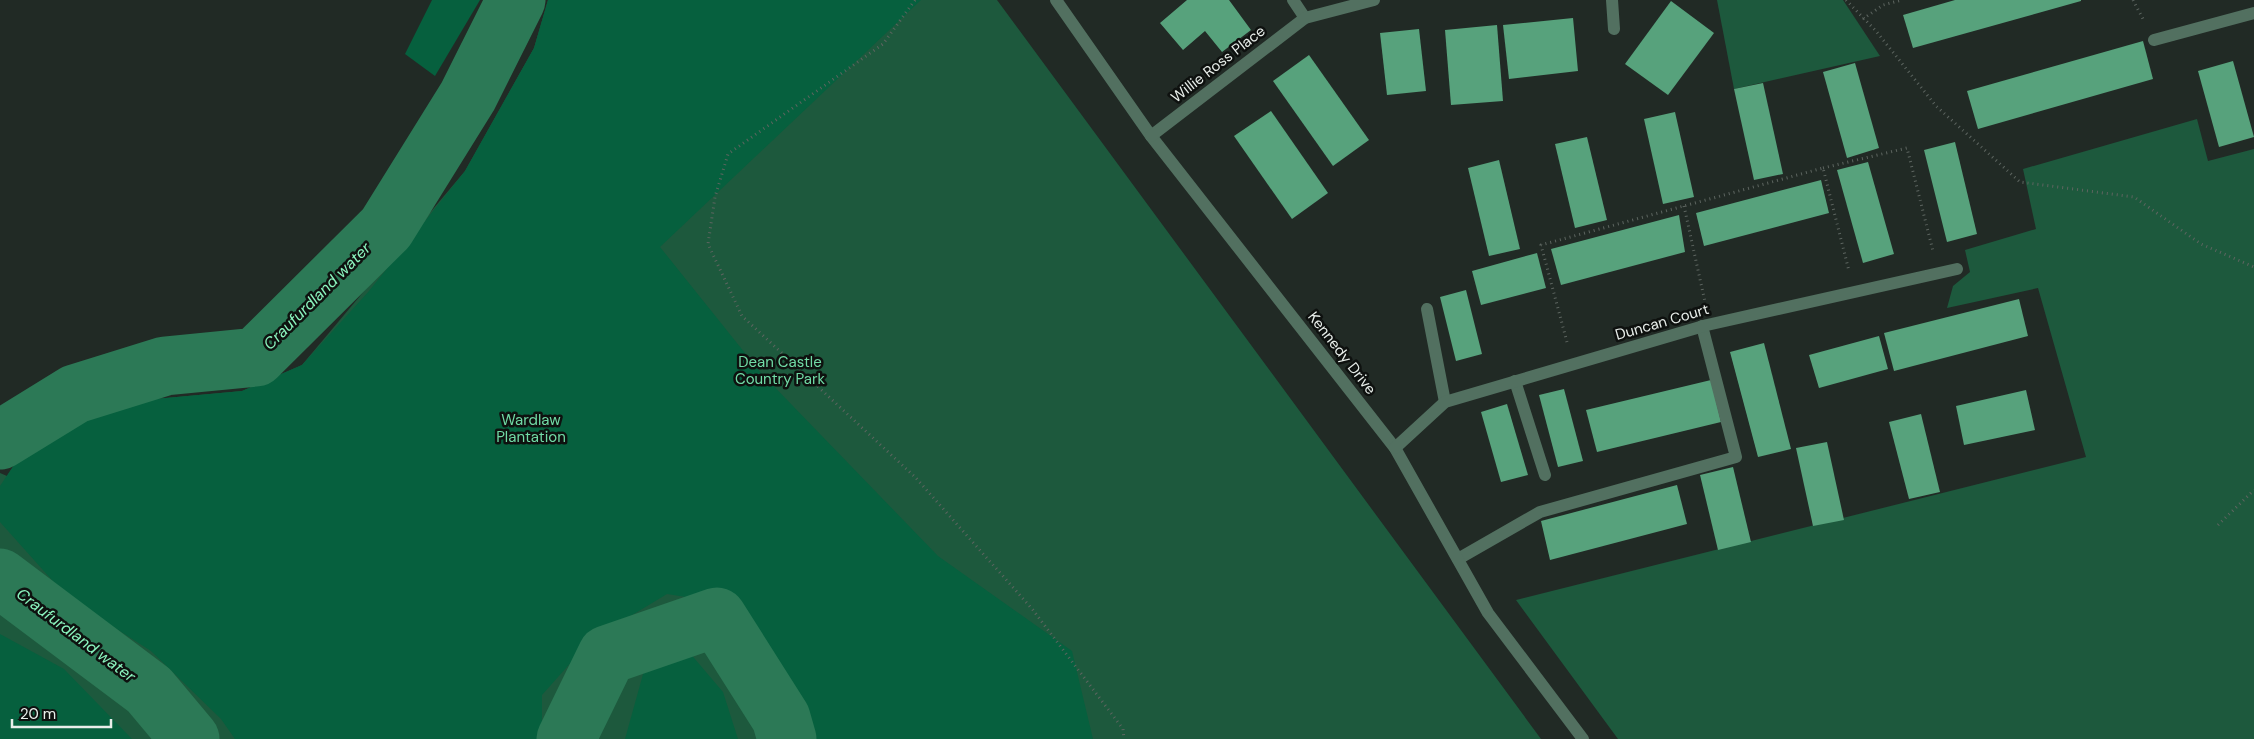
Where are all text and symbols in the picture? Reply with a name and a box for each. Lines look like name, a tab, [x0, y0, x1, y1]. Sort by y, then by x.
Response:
street label: Willie Ross Place	[1167, 21, 1269, 107]
water label: Craufurdland water	[259, 237, 376, 354]
street label: Duncan Court	[1613, 299, 1711, 345]
street label: Kennedy Drive	[1303, 308, 1381, 398]
park label: Dean Castle Country Park	[735, 352, 826, 389]
park label: Wardlaw Plantation	[496, 410, 566, 447]
water label: Craufurdland water	[12, 583, 141, 687]
scale bar	[12, 696, 111, 728]
text: 20 m	[20, 704, 56, 724]

